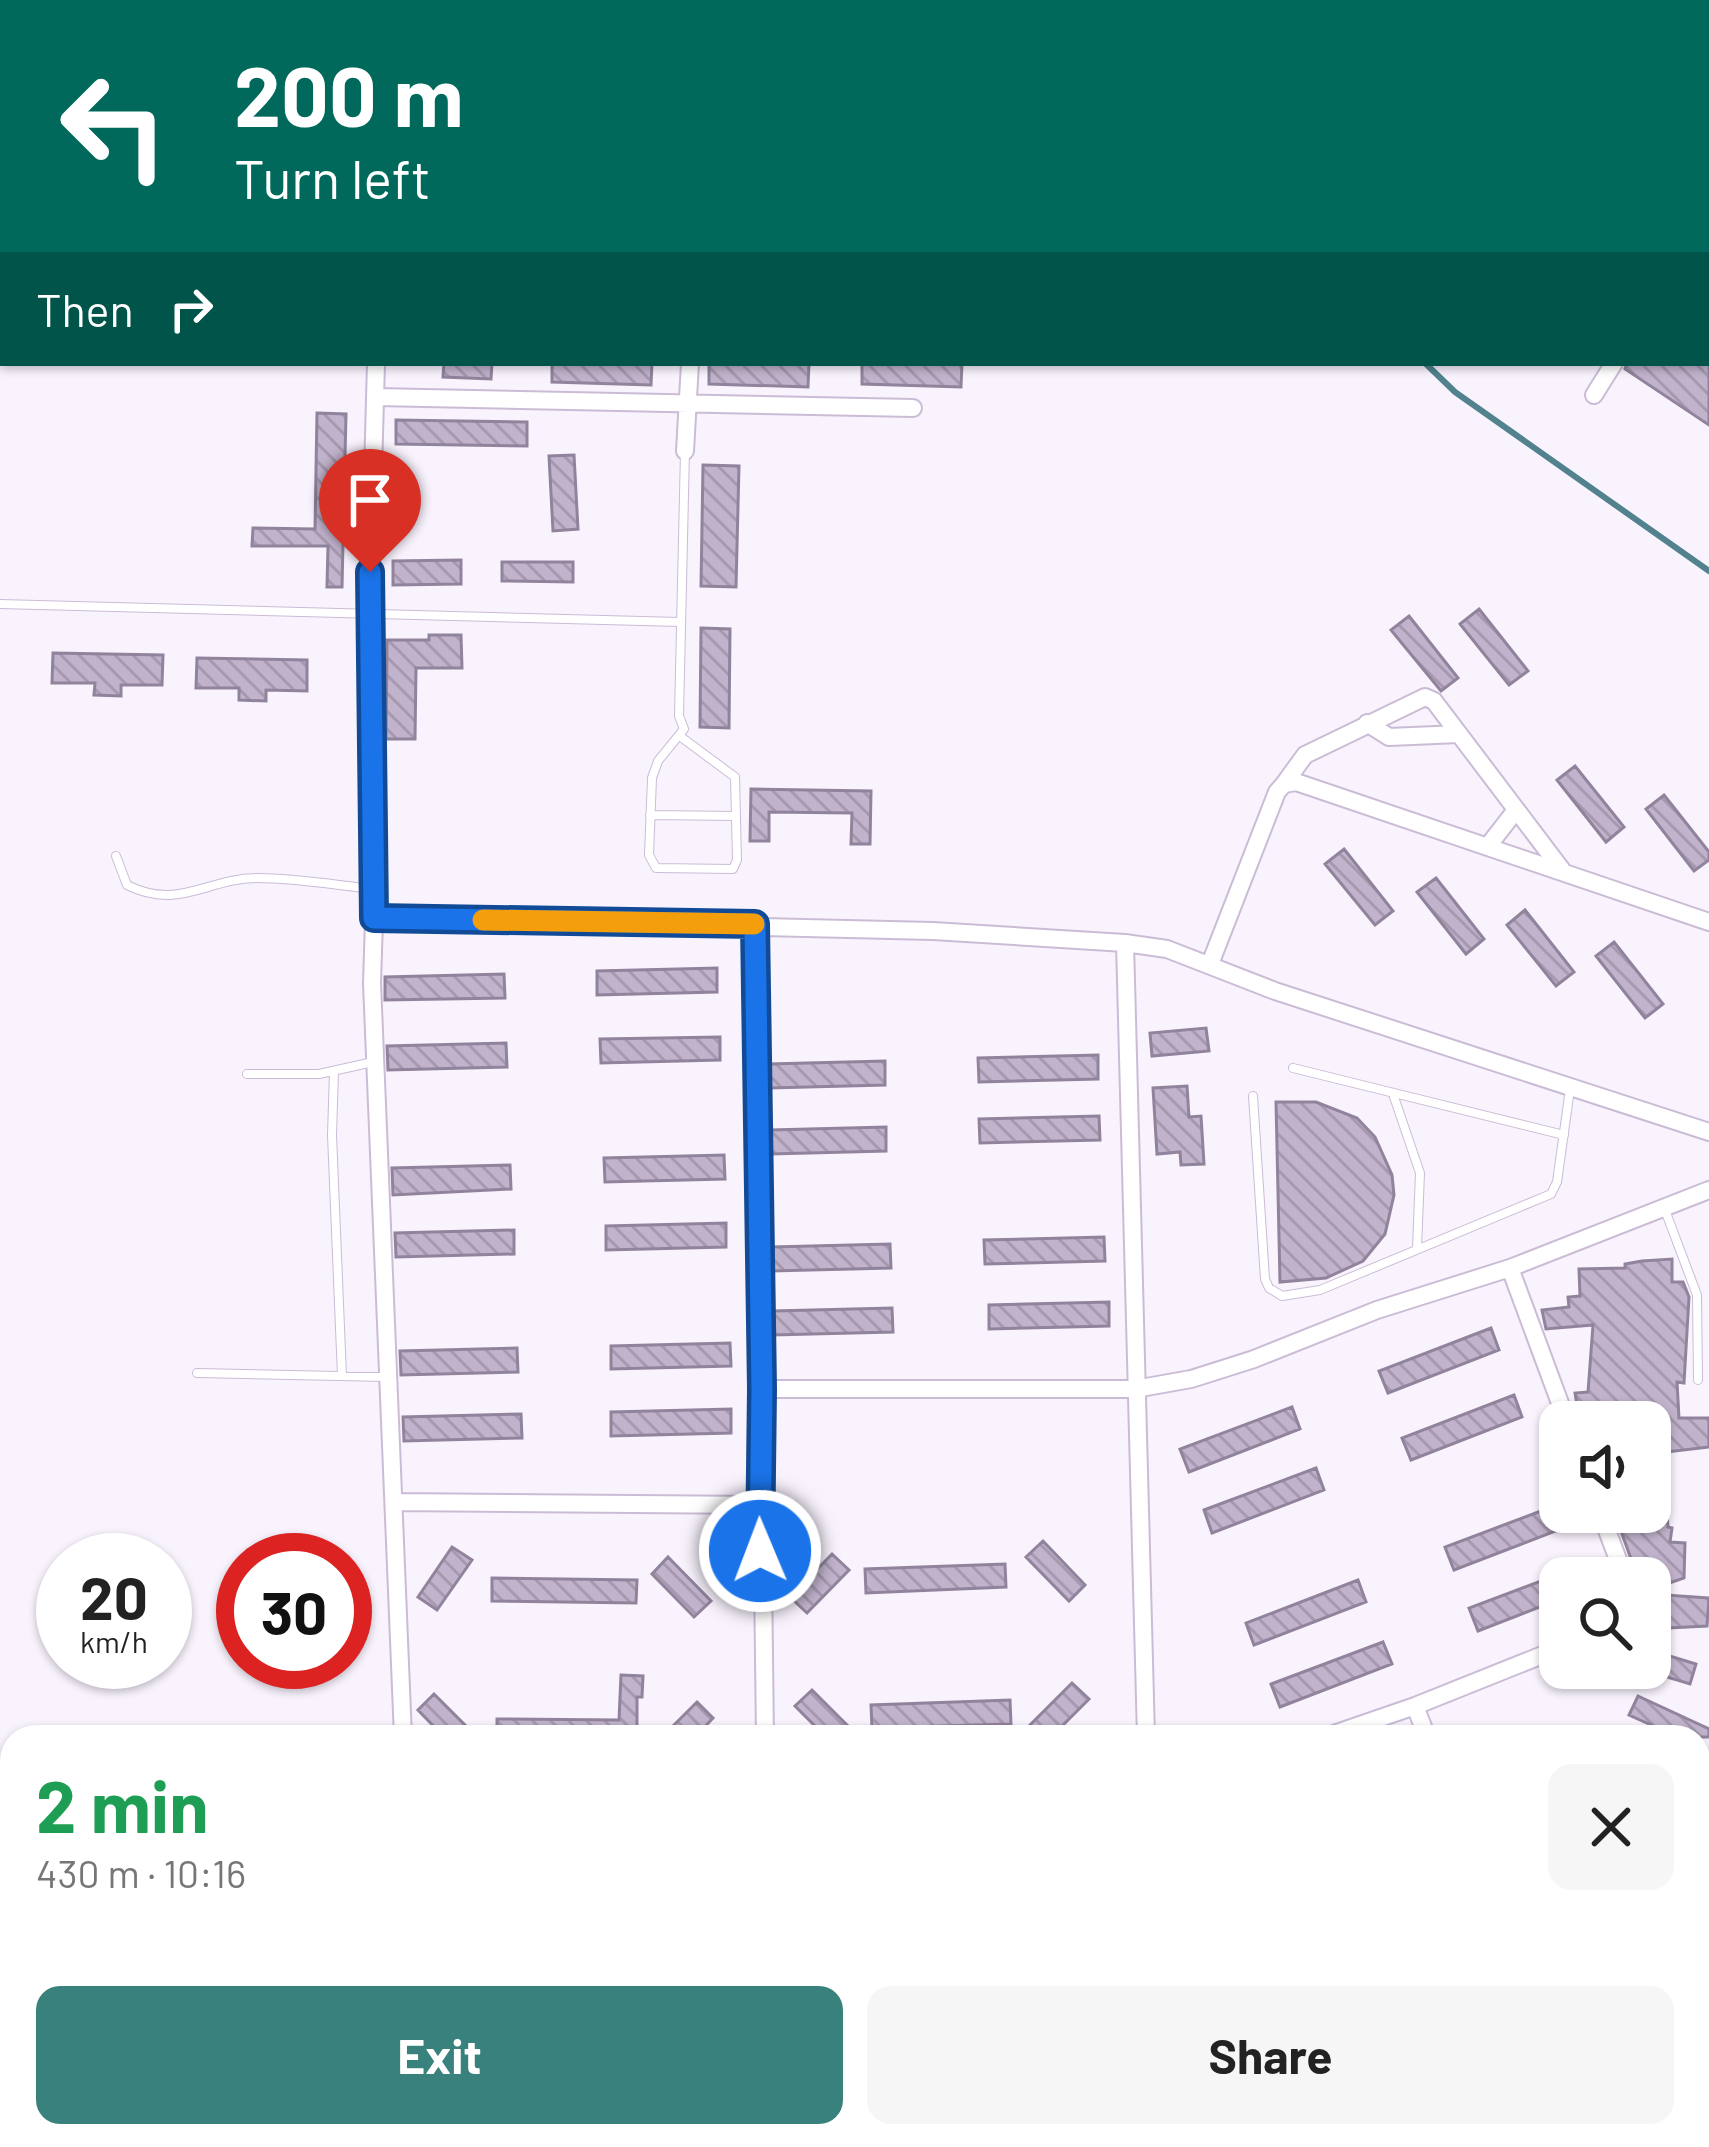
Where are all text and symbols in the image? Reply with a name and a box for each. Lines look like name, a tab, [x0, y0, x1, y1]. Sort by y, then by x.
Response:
text: 200 m	[234, 43, 464, 144]
icon: left	[36, 48, 192, 204]
text: Turn left	[234, 145, 431, 210]
icon: right	[158, 276, 224, 342]
text: Then	[36, 282, 134, 336]
pin	[319, 449, 421, 572]
icon: arrive	[337, 467, 403, 533]
map controls	[1539, 1401, 1671, 1689]
button: sound	[1539, 1401, 1671, 1533]
position arrow	[697, 1488, 823, 1614]
speed limit sign: 30	[216, 1533, 372, 1689]
button: search	[1539, 1557, 1671, 1689]
text: 20	[80, 1560, 148, 1632]
text: km/h	[80, 1623, 148, 1659]
text: 2 min	[36, 1761, 209, 1847]
button: close	[1548, 1764, 1674, 1890]
text: 430 m · 10:16	[36, 1849, 246, 1896]
button: Exit	[36, 1986, 843, 2124]
button: Share	[867, 1986, 1674, 2124]

